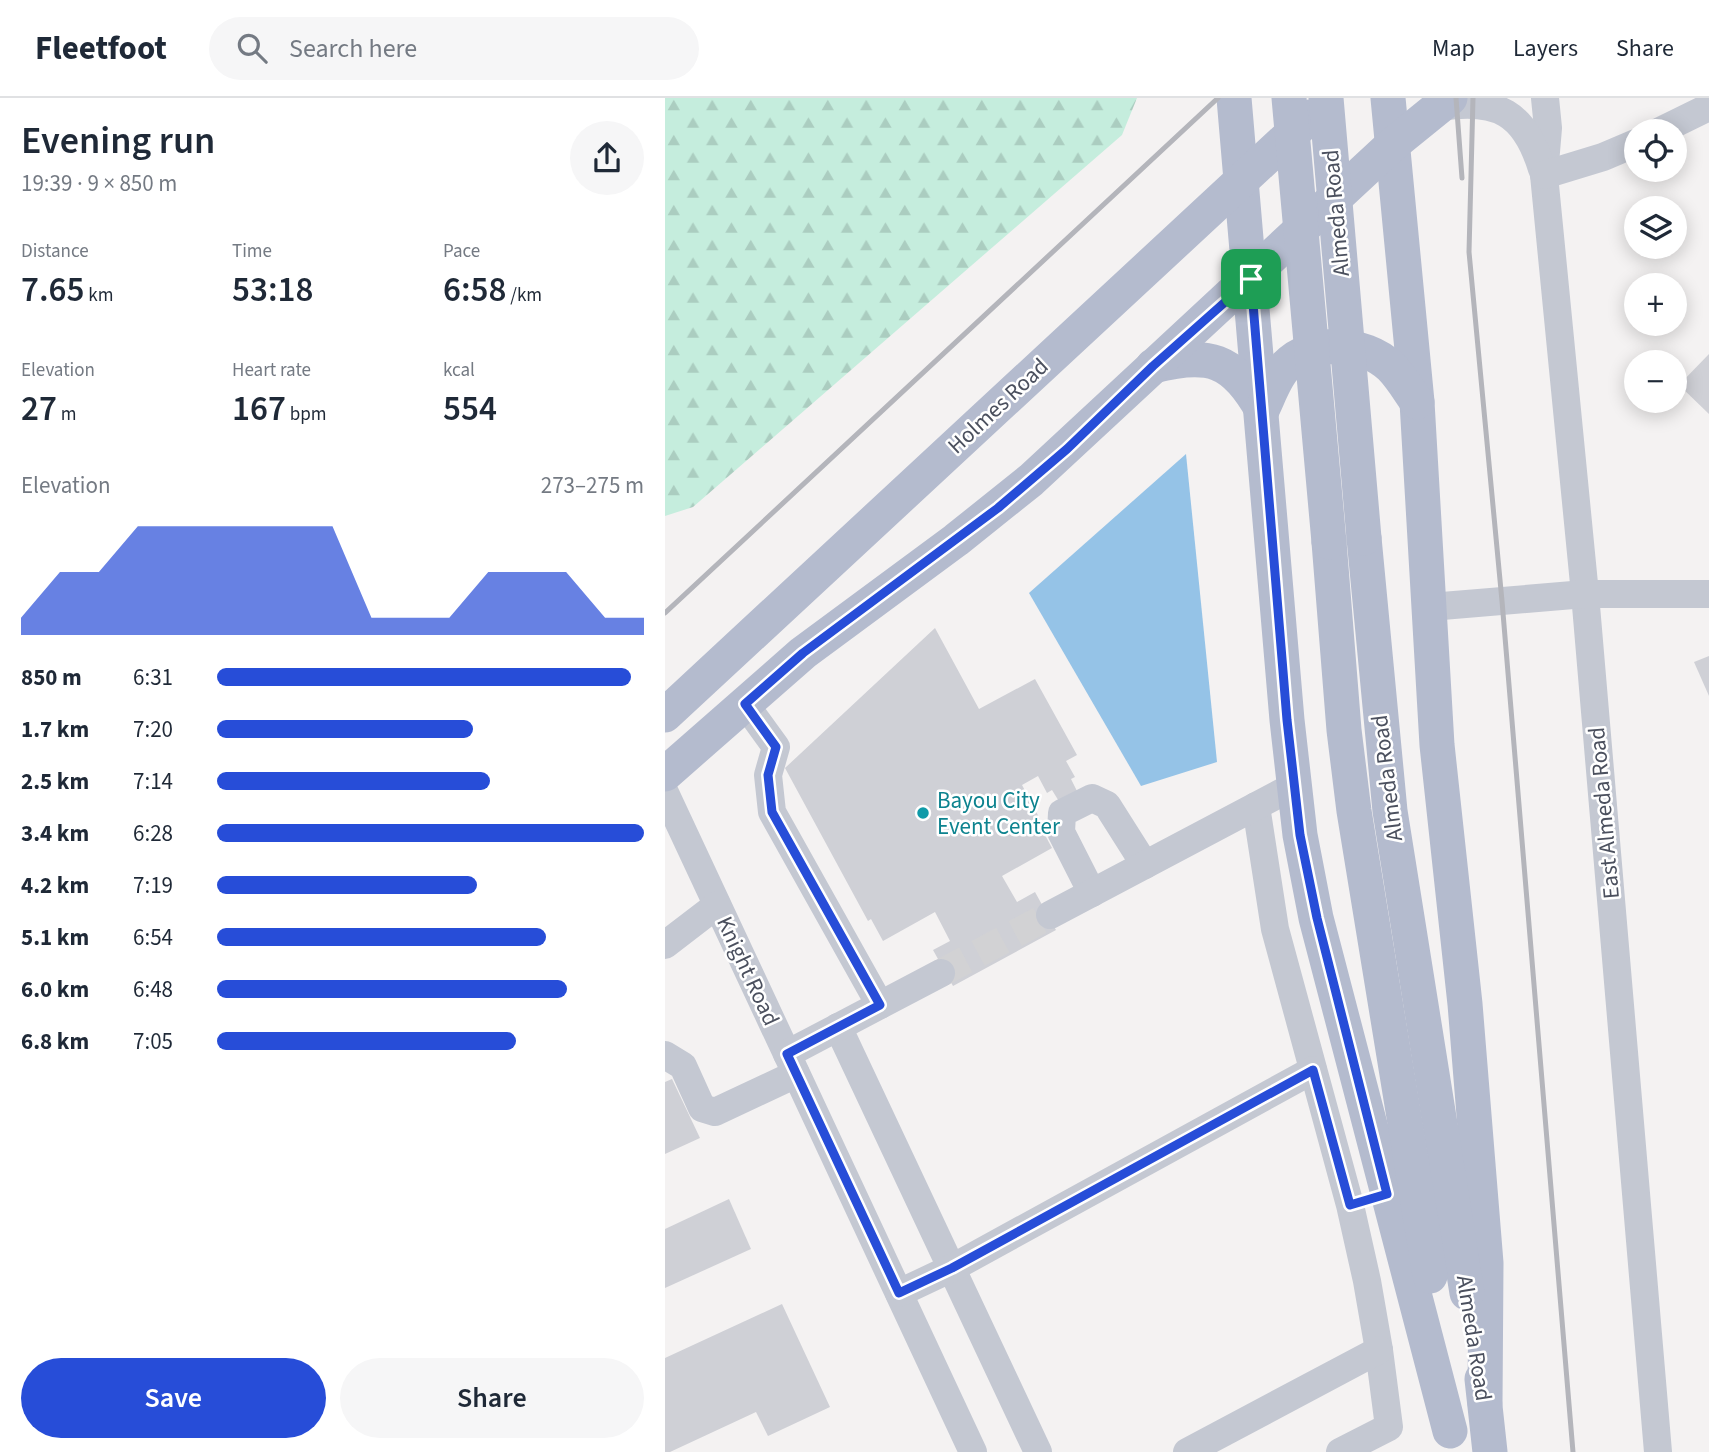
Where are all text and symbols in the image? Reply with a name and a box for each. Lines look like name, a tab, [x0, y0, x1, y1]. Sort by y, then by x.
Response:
search box	[209, 17, 699, 80]
text: Fleetfoot	[35, 25, 167, 72]
icon: search	[233, 29, 271, 67]
text: Search here	[289, 30, 417, 67]
text: Map	[1432, 31, 1475, 66]
text: Layers	[1513, 31, 1578, 66]
text: Share	[1616, 31, 1674, 66]
text: Evening run	[21, 114, 215, 168]
map controls	[1624, 119, 1687, 413]
button: locate	[1624, 119, 1687, 182]
button: share	[570, 121, 644, 195]
street label: Almeda Road	[1314, 148, 1358, 278]
text: 19:39 · 9 × 850 m	[21, 167, 177, 200]
button: layers	[1624, 196, 1687, 259]
text: Distance	[21, 238, 89, 265]
text: Time	[232, 238, 272, 265]
text: Pace	[443, 238, 480, 265]
pin	[1221, 249, 1281, 309]
icon: arrive	[1232, 260, 1270, 298]
text: 7.65	[21, 265, 85, 315]
text: 53:18	[232, 265, 313, 315]
text: 6:58	[443, 265, 507, 315]
button: +	[1624, 273, 1687, 336]
text: km	[85, 282, 113, 309]
text: /km	[507, 282, 542, 309]
street label: Holmes Road	[940, 350, 1056, 462]
button: −	[1624, 350, 1687, 413]
text: Elevation	[21, 357, 95, 384]
text: Heart rate	[232, 357, 311, 384]
text: kcal	[443, 357, 475, 384]
text: 27	[21, 384, 57, 434]
text: 167	[232, 384, 286, 434]
text: 554	[443, 384, 497, 434]
text: m	[57, 401, 76, 428]
text: bpm	[286, 401, 326, 428]
text: Elevation	[21, 469, 111, 502]
text: 273–275 m	[541, 469, 644, 502]
text: 850 m	[21, 661, 82, 694]
text: 6:31	[133, 661, 173, 694]
text: 1.7 km	[21, 713, 89, 746]
text: 7:20	[133, 713, 173, 746]
street label: Almeda Road	[1363, 713, 1411, 843]
street label: East Almeda Road	[1580, 726, 1628, 900]
text: 2.5 km	[21, 765, 89, 798]
text: 7:14	[133, 765, 173, 798]
place label: Bayou City Event Center	[937, 784, 1061, 843]
marker: Bayou City Event Center	[915, 805, 931, 821]
text: 3.4 km	[21, 817, 89, 850]
text: 6:28	[133, 817, 173, 850]
text: 4.2 km	[21, 869, 89, 902]
text: 7:19	[133, 869, 173, 902]
street label: Knight Road	[708, 911, 788, 1031]
text: 5.1 km	[21, 921, 89, 954]
text: 6:54	[133, 921, 173, 954]
text: 6.0 km	[21, 973, 89, 1006]
text: 6:48	[133, 973, 173, 1006]
text: 6.8 km	[21, 1025, 89, 1058]
text: 7:05	[133, 1025, 173, 1058]
street label: Almeda Road	[1448, 1273, 1500, 1403]
button: Save	[21, 1358, 326, 1438]
button: Share	[340, 1358, 644, 1438]

